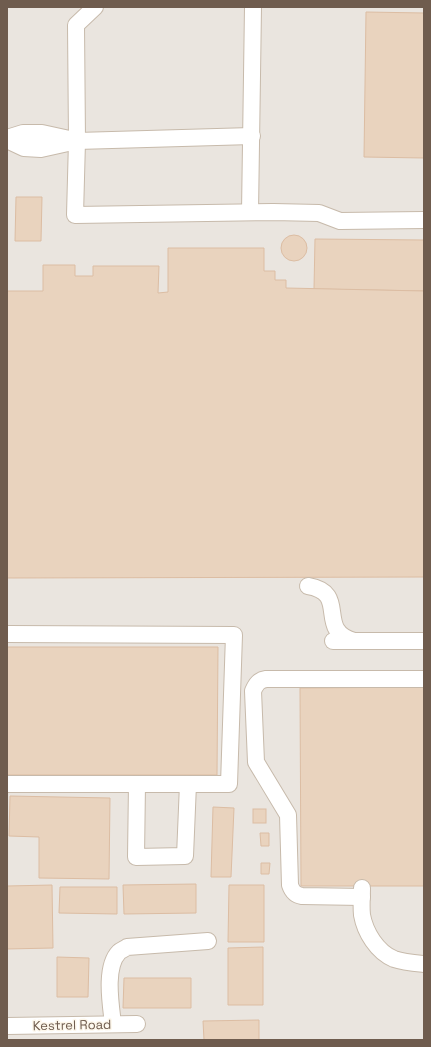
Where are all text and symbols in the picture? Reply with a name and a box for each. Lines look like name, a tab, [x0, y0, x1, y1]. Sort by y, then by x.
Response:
street label: Kestrel Road	[32, 1016, 112, 1034]

